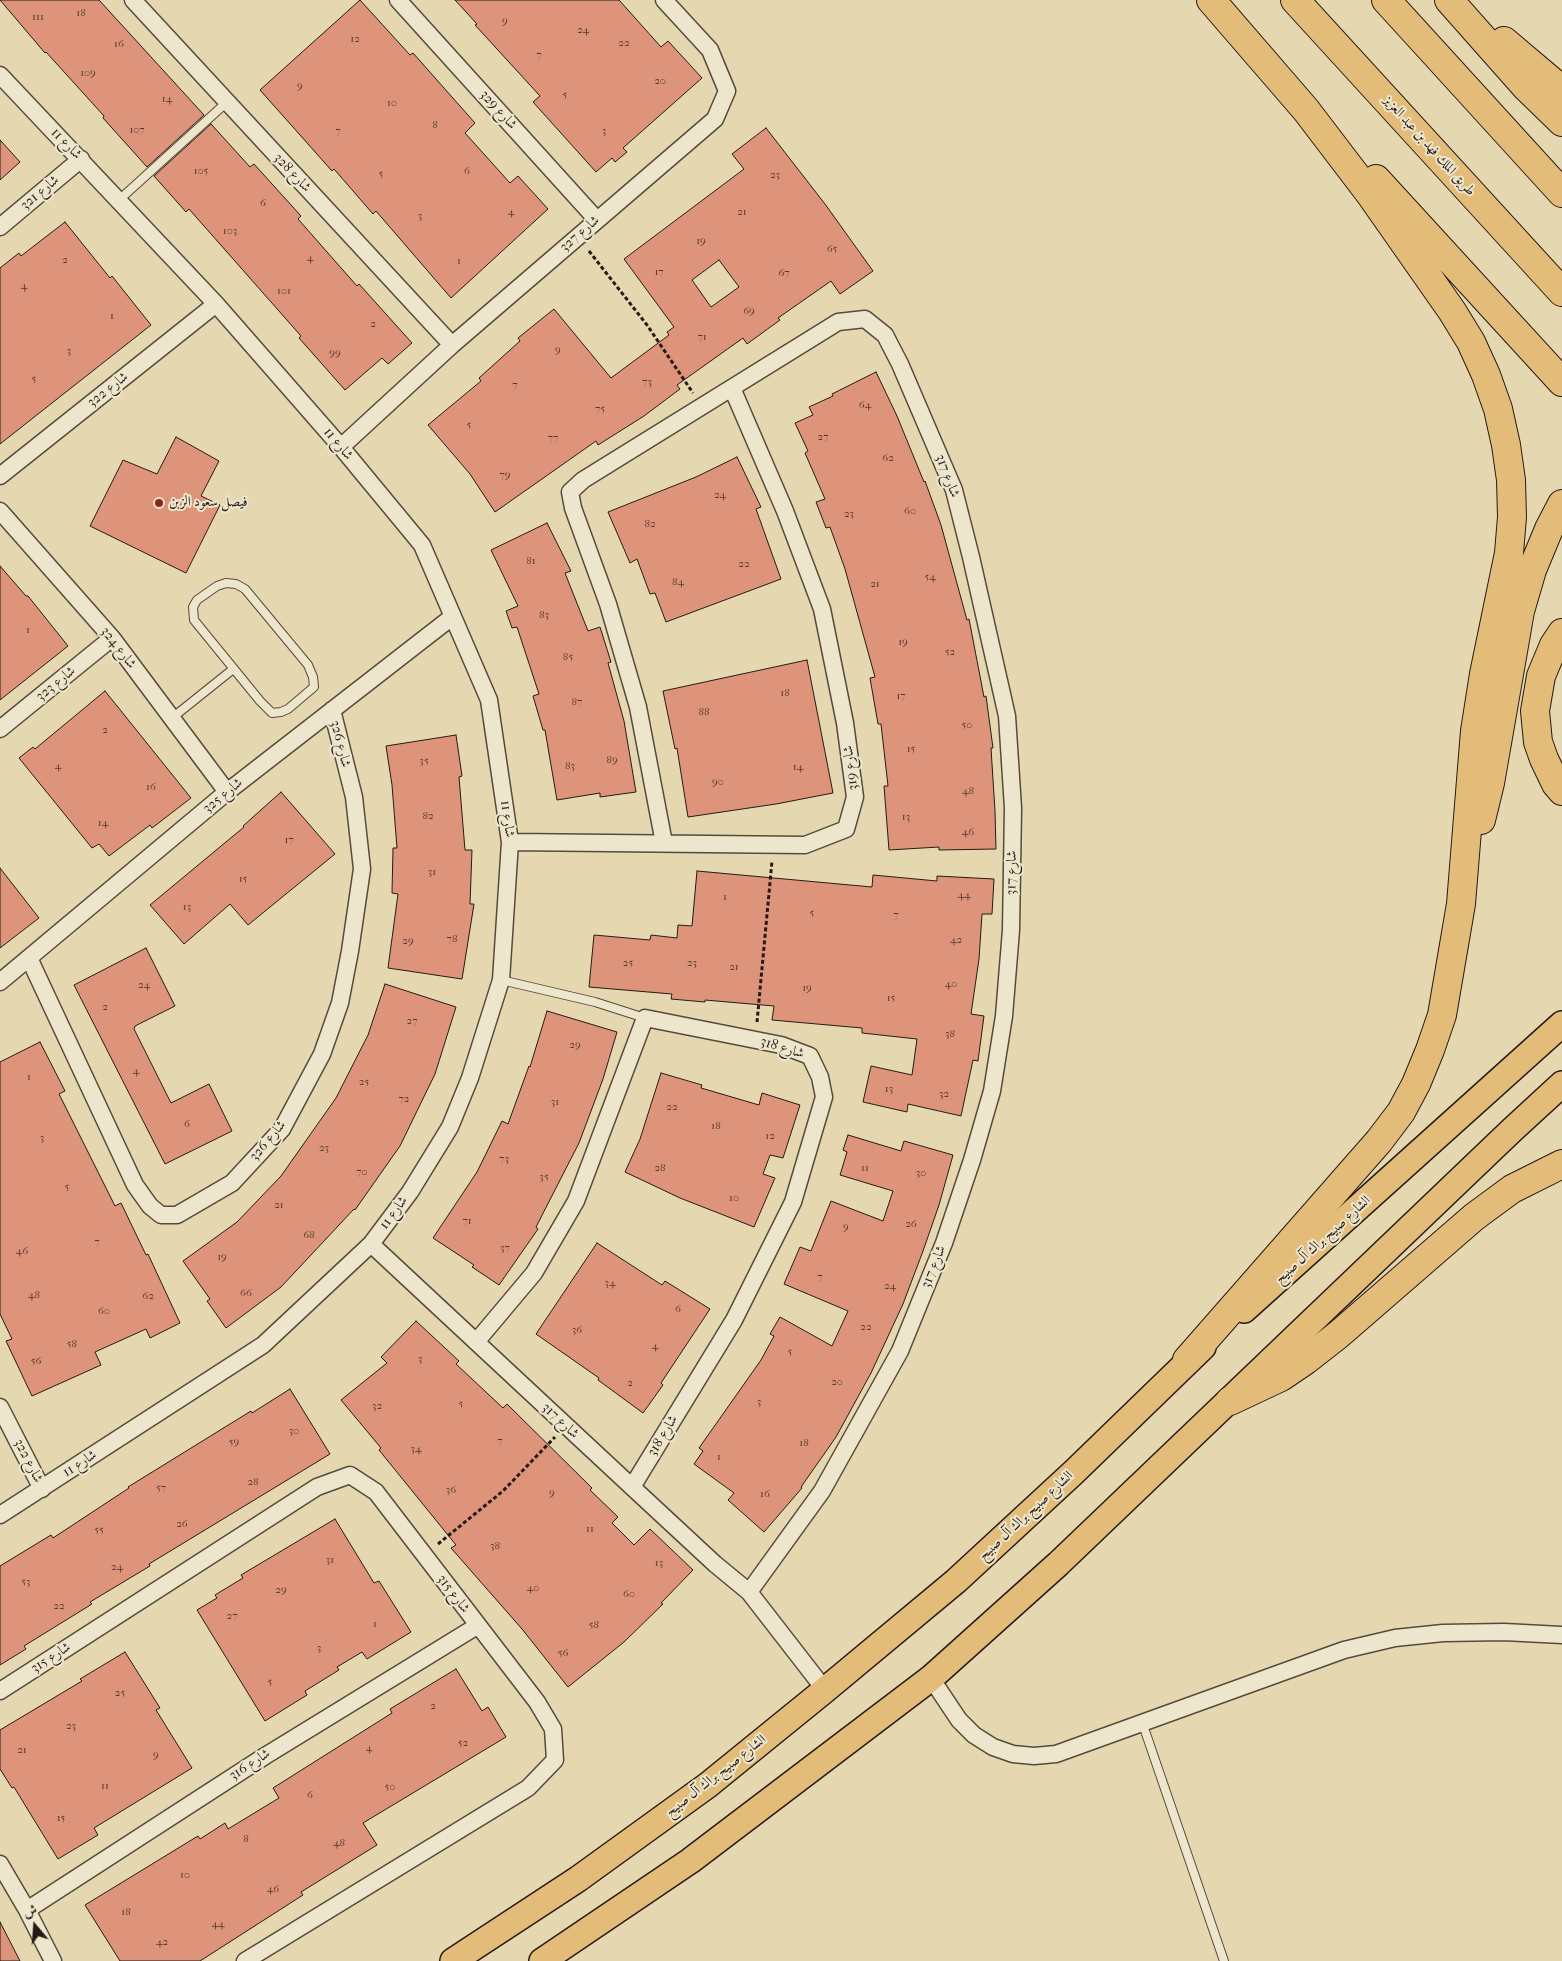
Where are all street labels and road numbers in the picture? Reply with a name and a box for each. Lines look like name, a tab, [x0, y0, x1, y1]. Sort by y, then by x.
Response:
street label: شارع 329	[476, 87, 520, 133]
street label: طريق الملك فهد بن عبد العزيز	[1379, 92, 1479, 200]
street label: شارع 11	[47, 125, 85, 163]
street label: شارع 328	[270, 150, 314, 196]
street label: شارع 321	[17, 172, 63, 214]
street label: شارع 327	[557, 212, 603, 256]
street label: شارع 322	[84, 369, 132, 411]
street label: شارع 11	[320, 424, 356, 464]
street label: شارع 317	[931, 452, 963, 500]
street label: شارع 324	[96, 624, 140, 672]
street label: شارع 323	[33, 663, 79, 705]
street label: شارع 326	[326, 719, 354, 769]
street label: شارع 319	[840, 744, 862, 792]
street label: شارع 325	[200, 775, 246, 817]
street label: شارع 11	[496, 799, 518, 839]
street label: شارع 317	[1003, 850, 1021, 896]
street label: شارع 318	[758, 1033, 806, 1063]
street label: شارع 326	[246, 1117, 290, 1165]
street label: شارع 11	[376, 1193, 412, 1233]
street label: الشارع صبيح براك آل صبيح	[1272, 1193, 1374, 1287]
street label: شارع 317	[918, 1243, 950, 1291]
street label: شارع 317	[538, 1400, 582, 1442]
street label: شارع 318	[644, 1412, 682, 1460]
street label: شارع 322	[10, 1436, 46, 1486]
street label: شارع 11	[60, 1447, 100, 1481]
street label: الشارع صبيح براك آل صبيح	[975, 1468, 1077, 1564]
street label: شارع 315	[433, 1571, 473, 1617]
street label: شارع 315	[28, 1639, 74, 1677]
street label: الشارع صبيح براك آل صبيح	[662, 1731, 770, 1821]
street label: شارع 316	[226, 1746, 274, 1784]

